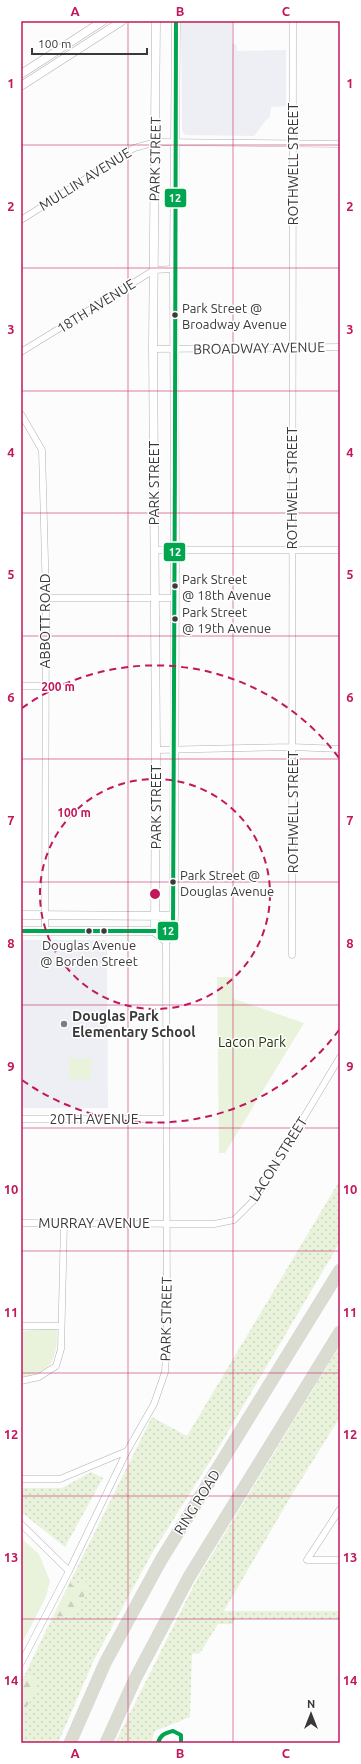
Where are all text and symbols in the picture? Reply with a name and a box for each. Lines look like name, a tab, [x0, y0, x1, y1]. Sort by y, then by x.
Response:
text: A	[70, 4, 80, 18]
text: B	[176, 4, 185, 18]
text: C	[282, 4, 291, 18]
scale bar	[32, 30, 147, 56]
text: 100 m	[38, 37, 71, 50]
text: 1	[7, 76, 15, 90]
text: 1	[346, 76, 354, 90]
street label: ROTHWELL STREET	[285, 103, 301, 225]
street label: PARK STREET	[146, 116, 164, 201]
street label: MULLIN AVENUE	[36, 144, 134, 214]
line badge: 12	[164, 188, 187, 208]
text: 12	[169, 192, 181, 204]
text: 2	[7, 199, 15, 213]
text: 2	[346, 199, 354, 213]
street label: 18TH AVENUE	[54, 276, 138, 336]
place label: Park Street @ Broadway Avenue	[182, 301, 287, 331]
marker: Park Street @ Broadway Avenue	[170, 310, 180, 320]
text: 3	[7, 322, 15, 336]
text: 3	[346, 322, 354, 336]
street label: BROADWAY AVENUE	[193, 339, 325, 357]
street label: ROTHWELL STREET	[284, 427, 300, 549]
street label: PARK STREET	[146, 440, 162, 525]
text: 4	[7, 445, 15, 459]
text: 4	[346, 445, 354, 459]
line badge: 12	[163, 542, 186, 562]
text: 12	[169, 546, 181, 558]
text: 5	[7, 567, 15, 581]
text: 5	[346, 567, 354, 581]
place label: Park Street @ 18th Avenue	[182, 572, 271, 602]
street label: ABBOTT ROAD	[37, 573, 53, 669]
marker: Park Street @ 18th Avenue	[170, 581, 180, 591]
place label: Park Street @ 19th Avenue	[182, 605, 271, 635]
marker: Park Street @ 19th Avenue	[170, 614, 180, 624]
text: 200 m	[41, 680, 75, 693]
text: 6	[7, 690, 15, 704]
text: 6	[346, 690, 354, 704]
street label: ROTHWELL STREET	[285, 751, 301, 873]
street label: PARK STREET	[148, 764, 164, 849]
text: 100 m	[57, 806, 91, 819]
text: 7	[7, 813, 15, 827]
text: 7	[346, 813, 354, 827]
place label: Park Street @ Douglas Avenue	[180, 868, 274, 898]
marker: Park Street @ Douglas Avenue	[168, 877, 178, 887]
centre of rings	[148, 887, 162, 901]
line badge: 12	[157, 921, 179, 941]
text: 12	[162, 925, 174, 937]
marker: Douglas Avenue @ Borden Street	[84, 926, 94, 936]
unlabelled marker	[99, 926, 109, 936]
text: 8	[7, 936, 15, 950]
text: 8	[346, 936, 354, 950]
place label: Douglas Avenue @ Borden Street	[40, 938, 138, 968]
place label: Douglas Park Elementary School	[72, 1008, 195, 1040]
marker: Douglas Park Elementary School	[59, 1019, 69, 1029]
park label: Lacon Park	[218, 1034, 286, 1050]
text: 9	[7, 1059, 15, 1073]
text: 9	[346, 1059, 354, 1073]
street label: 20TH AVENUE	[49, 1111, 139, 1127]
street label: LACON STREET	[246, 1114, 310, 1204]
text: 10	[4, 1182, 18, 1196]
text: 10	[343, 1182, 357, 1196]
street label: MURRAY AVENUE	[38, 1215, 150, 1231]
street label: PARK STREET	[157, 1276, 175, 1361]
text: 11	[4, 1305, 18, 1319]
text: 11	[343, 1305, 357, 1319]
text: 12	[4, 1427, 18, 1441]
text: 12	[343, 1427, 357, 1441]
street label: RING ROAD	[171, 1467, 223, 1537]
text: 13	[4, 1550, 18, 1564]
text: 13	[343, 1550, 357, 1564]
text: 14	[4, 1673, 18, 1687]
text: 14	[343, 1673, 357, 1687]
north arrow	[291, 1694, 331, 1734]
text: N	[307, 1698, 315, 1710]
text: A	[70, 1746, 80, 1760]
text: B	[176, 1746, 185, 1760]
text: C	[282, 1746, 291, 1760]

